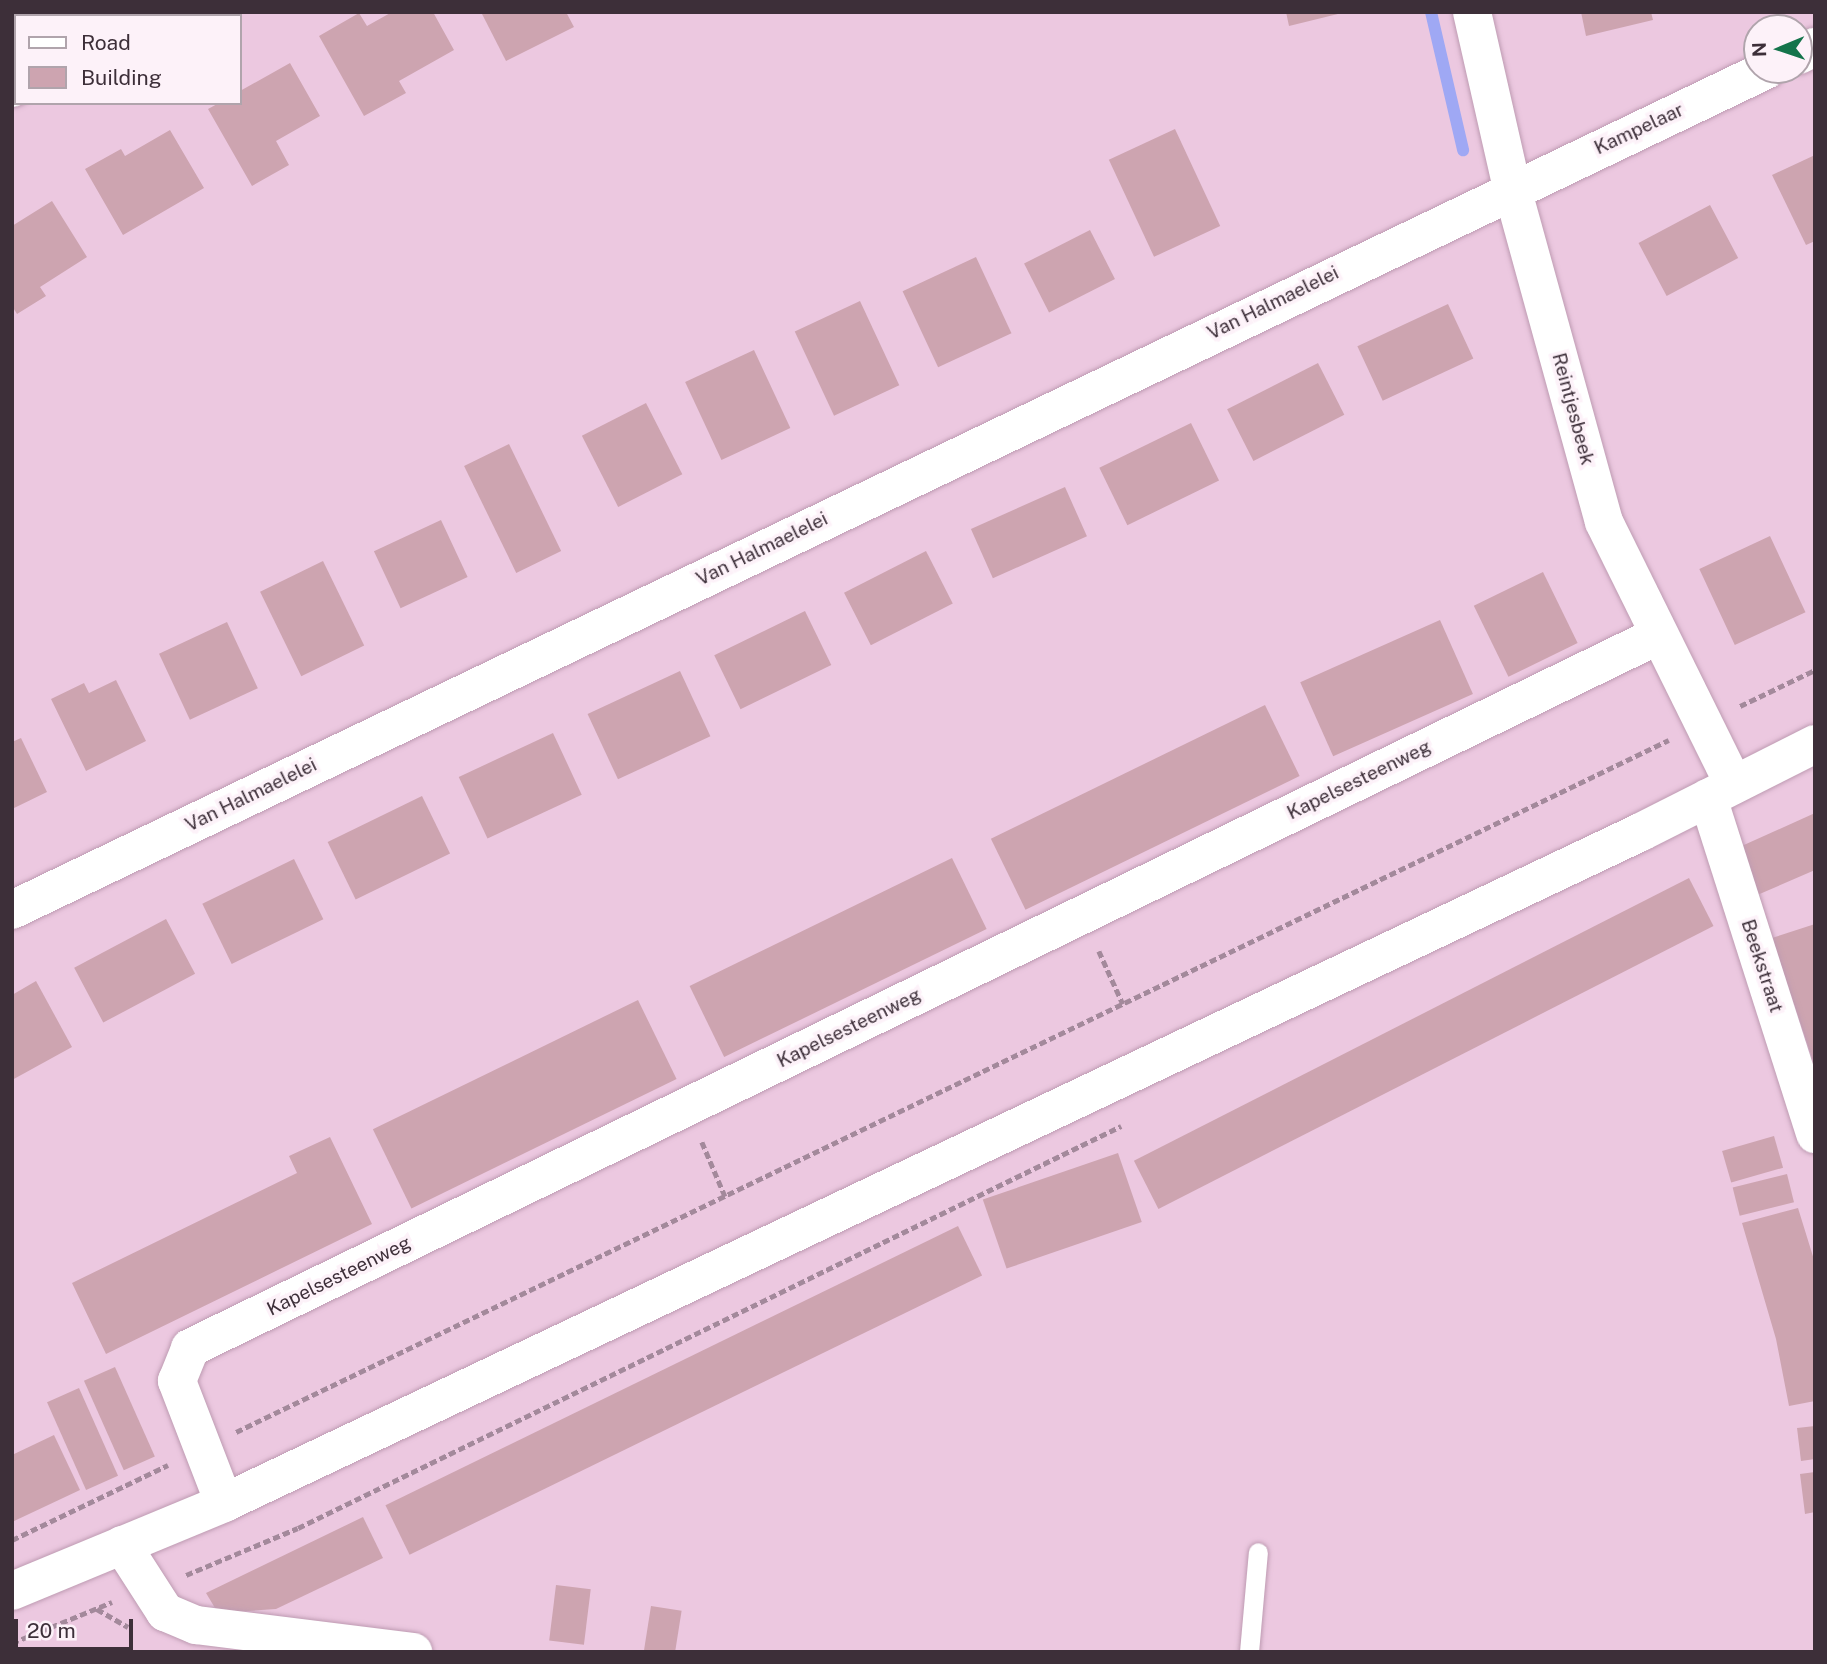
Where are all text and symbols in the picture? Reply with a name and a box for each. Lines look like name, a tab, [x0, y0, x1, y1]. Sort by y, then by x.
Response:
legend	[14, 14, 242, 105]
north arrow	[1743, 14, 1813, 84]
text: Road	[81, 30, 131, 55]
text: N	[1748, 42, 1770, 57]
text: Building	[81, 65, 162, 90]
street label: Kampelaar	[1591, 98, 1687, 160]
street label: Van Halmaelelei	[1204, 261, 1342, 345]
street label: Reintjesbeek	[1547, 350, 1599, 468]
street label: Van Halmaelelei	[693, 507, 831, 591]
street label: Kapelsesteenweg	[1283, 735, 1435, 825]
street label: Van Halmaelelei	[182, 753, 320, 837]
street label: Beekstraat	[1736, 917, 1788, 1015]
street label: Kapelsesteenweg	[773, 983, 925, 1073]
street label: Kapelsesteenweg	[263, 1231, 415, 1321]
scale bar	[18, 1604, 136, 1648]
text: 20 m	[27, 1618, 76, 1643]

